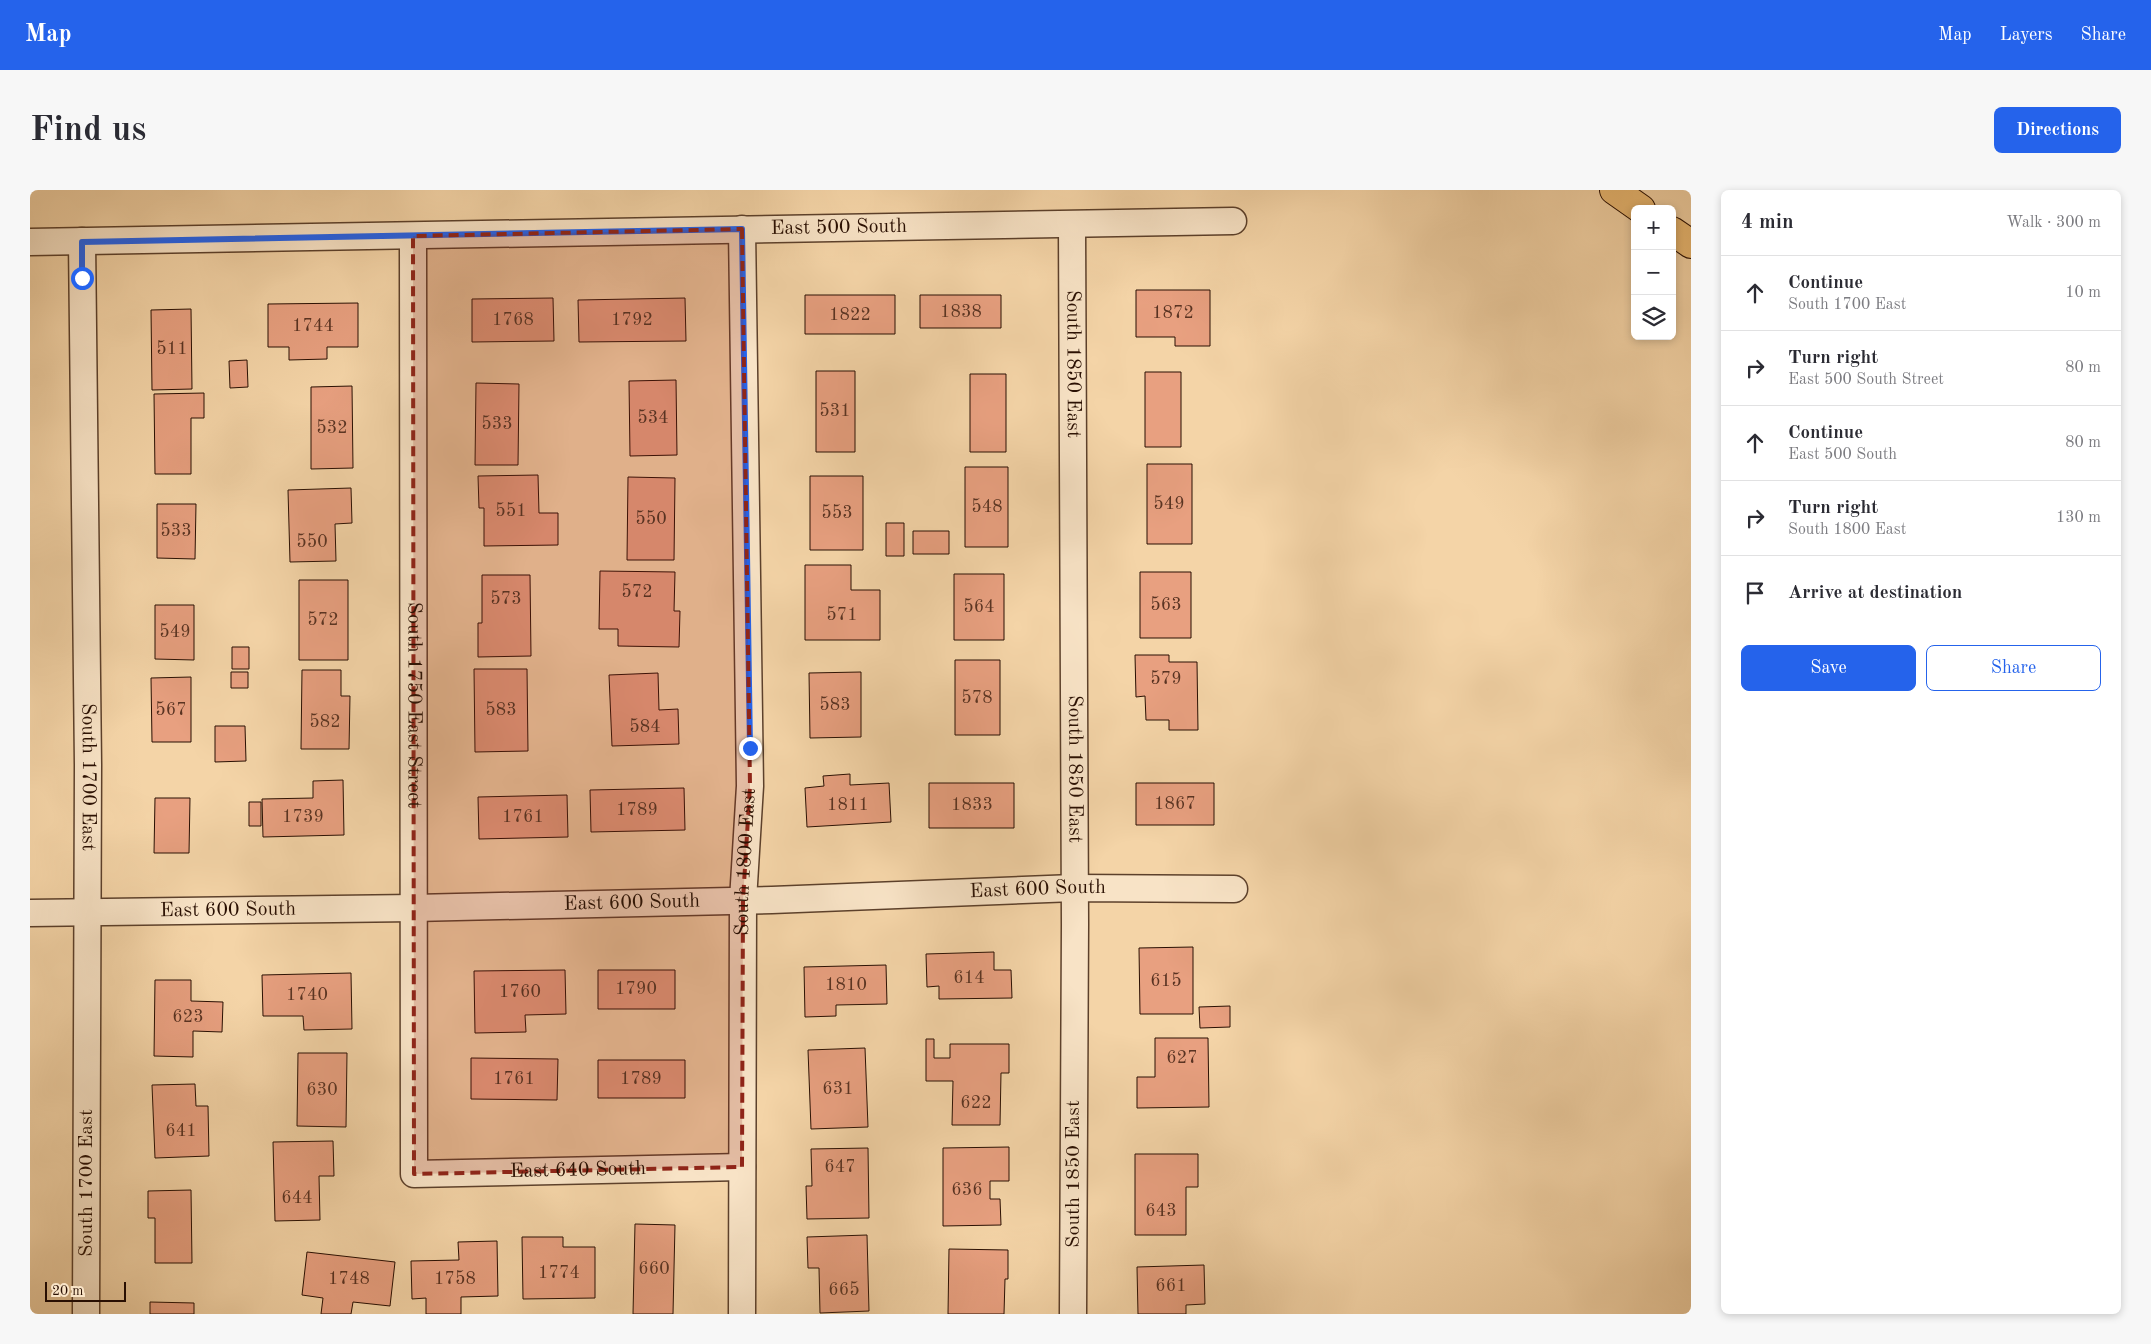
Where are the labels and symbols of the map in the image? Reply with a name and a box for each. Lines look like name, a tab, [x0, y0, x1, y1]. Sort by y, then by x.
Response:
street label: East 500 South	[771, 217, 907, 239]
route start	[71, 267, 94, 290]
street label: South 1850 East	[1062, 290, 1083, 438]
house number: 1838	[940, 303, 982, 321]
house number: 1872	[1152, 304, 1194, 322]
house number: 1822	[829, 306, 871, 324]
house number: 1768	[492, 311, 534, 329]
house number: 1792	[611, 311, 653, 329]
house number: 1744	[292, 317, 334, 335]
house number: 511	[156, 340, 188, 358]
house number: 531	[819, 402, 851, 420]
house number: 534	[637, 409, 669, 427]
house number: 533	[481, 415, 513, 433]
house number: 532	[316, 419, 348, 437]
house number: 549	[1153, 495, 1185, 513]
house number: 548	[971, 498, 1003, 516]
house number: 551	[495, 502, 527, 520]
house number: 553	[821, 504, 853, 522]
house number: 550	[635, 510, 667, 528]
house number: 533	[160, 522, 192, 540]
house number: 550	[296, 533, 328, 551]
house number: 572	[621, 583, 653, 601]
house number: 573	[490, 590, 522, 608]
house number: 563	[1150, 596, 1182, 614]
house number: 564	[963, 598, 995, 616]
street label: South 1750 East Street	[403, 602, 424, 808]
house number: 571	[826, 606, 858, 624]
house number: 572	[307, 611, 339, 629]
house number: 549	[159, 623, 191, 641]
house number: 579	[1150, 670, 1182, 688]
house number: 578	[961, 689, 993, 707]
street label: South 1850 East	[1064, 695, 1085, 843]
house number: 583	[819, 696, 851, 714]
house number: 567	[155, 701, 187, 719]
house number: 583	[485, 701, 517, 719]
street label: South 1700 East	[77, 703, 98, 851]
house number: 582	[309, 713, 341, 731]
house number: 584	[629, 718, 661, 736]
route end	[739, 737, 762, 760]
street label: South 1800 East	[733, 788, 760, 936]
house number: 1867	[1154, 795, 1196, 813]
house number: 1811	[827, 796, 869, 814]
house number: 1833	[951, 796, 993, 814]
house number: 1789	[616, 801, 658, 819]
house number: 1739	[282, 808, 324, 826]
house number: 1761	[502, 808, 544, 826]
street label: East 600 South	[969, 878, 1106, 902]
street label: East 600 South	[564, 892, 700, 915]
street label: East 600 South	[160, 900, 296, 921]
house number: 614	[953, 969, 985, 987]
house number: 615	[1150, 972, 1182, 990]
house number: 1810	[825, 976, 867, 994]
house number: 1790	[615, 980, 657, 998]
house number: 1760	[499, 983, 541, 1001]
house number: 1740	[286, 986, 328, 1004]
house number: 623	[172, 1008, 204, 1026]
house number: 627	[1166, 1049, 1198, 1067]
house number: 1761	[493, 1070, 535, 1088]
house number: 1789	[620, 1070, 662, 1088]
house number: 631	[822, 1080, 854, 1098]
house number: 630	[306, 1081, 338, 1099]
house number: 622	[960, 1094, 992, 1112]
street label: South 1850 East	[1064, 1100, 1084, 1248]
street label: South 1700 East	[77, 1109, 97, 1257]
house number: 641	[165, 1122, 197, 1140]
house number: 647	[824, 1158, 856, 1176]
street label: East 640 South	[510, 1159, 646, 1182]
house number: 636	[951, 1181, 983, 1199]
house number: 644	[281, 1189, 313, 1207]
house number: 643	[1145, 1202, 1177, 1220]
house number: 660	[638, 1260, 670, 1278]
house number: 1774	[538, 1264, 580, 1282]
house number: 1748	[328, 1270, 370, 1288]
house number: 1758	[434, 1270, 476, 1288]
house number: 661	[1155, 1277, 1187, 1295]
scale bar	[45, 1279, 126, 1302]
house number: 665	[828, 1281, 860, 1299]

